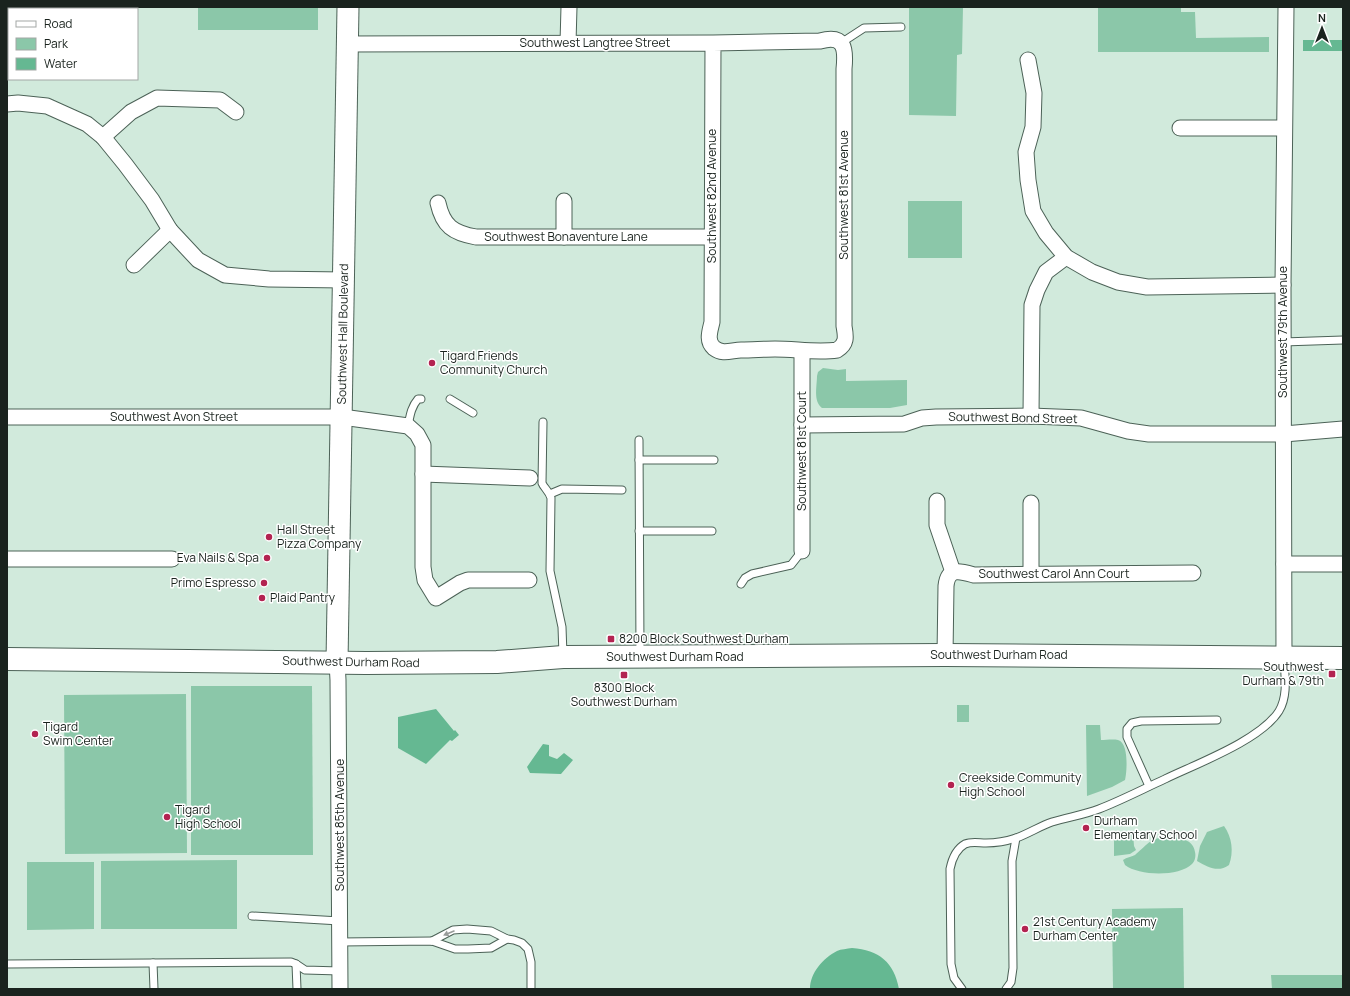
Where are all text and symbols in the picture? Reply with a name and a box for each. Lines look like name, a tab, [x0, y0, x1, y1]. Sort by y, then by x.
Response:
legend	[8, 8, 138, 80]
north arrow	[1302, 8, 1342, 48]
text: N	[1318, 10, 1326, 25]
text: Road	[44, 15, 72, 32]
street label: Southwest Langtree Street	[520, 34, 671, 51]
text: Park	[44, 35, 69, 52]
text: Water	[44, 55, 78, 72]
street label: Southwest 82nd Avenue	[703, 129, 720, 263]
street label: Southwest 81st Avenue	[835, 130, 852, 260]
street label: Southwest Bonaventure Lane	[484, 228, 648, 245]
street label: Southwest Hall Boulevard	[333, 263, 352, 405]
street label: Southwest 79th Avenue	[1274, 266, 1291, 398]
place label: Tigard Friends Community Church	[440, 347, 547, 378]
marker: Tigard Friends Community Church	[427, 358, 437, 368]
street label: Southwest 81st Court	[793, 391, 810, 511]
street label: Southwest Avon Street	[110, 408, 238, 425]
street label: Southwest Bond Street	[948, 408, 1078, 427]
place label: Hall Street Pizza Company	[277, 521, 362, 552]
marker: Hall Street Pizza Company	[264, 532, 274, 542]
place label: Eva Nails & Spa	[177, 549, 259, 566]
marker: Eva Nails & Spa	[262, 553, 272, 563]
street label: Southwest Carol Ann Court	[978, 565, 1130, 582]
place label: Primo Espresso	[171, 574, 256, 591]
marker: Primo Espresso	[259, 578, 269, 588]
place label: Plaid Pantry	[270, 589, 336, 606]
marker: Plaid Pantry	[257, 593, 267, 603]
place label: 8200 Block Southwest Durham	[619, 630, 789, 647]
marker: 8200 Block Southwest Durham	[606, 634, 616, 644]
street label: Southwest Durham Road	[930, 646, 1068, 663]
street label: Southwest Durham Road	[606, 648, 744, 665]
street label: Southwest Durham Road	[282, 652, 420, 671]
place label: Southwest Durham & 79th	[1242, 658, 1324, 689]
marker: Southwest Durham & 79th	[1327, 669, 1337, 679]
marker: 8300 Block Southwest Durham	[619, 670, 629, 680]
place label: 8300 Block Southwest Durham	[571, 679, 677, 710]
place label: Tigard Swim Center	[43, 718, 114, 749]
marker: Tigard Swim Center	[30, 729, 40, 739]
street label: Southwest 85th Avenue	[331, 759, 348, 891]
place label: Creekside Community High School	[959, 769, 1082, 800]
marker: Creekside Community High School	[946, 780, 956, 790]
place label: Tigard High School	[175, 801, 241, 832]
marker: Tigard High School	[162, 812, 172, 822]
place label: Durham Elementary School	[1094, 812, 1197, 843]
marker: Durham Elementary School	[1081, 823, 1091, 833]
place label: 21st Century Academy Durham Center	[1033, 913, 1157, 944]
marker: 21st Century Academy Durham Center	[1020, 924, 1030, 934]
one-way arrow	[443, 930, 454, 936]

